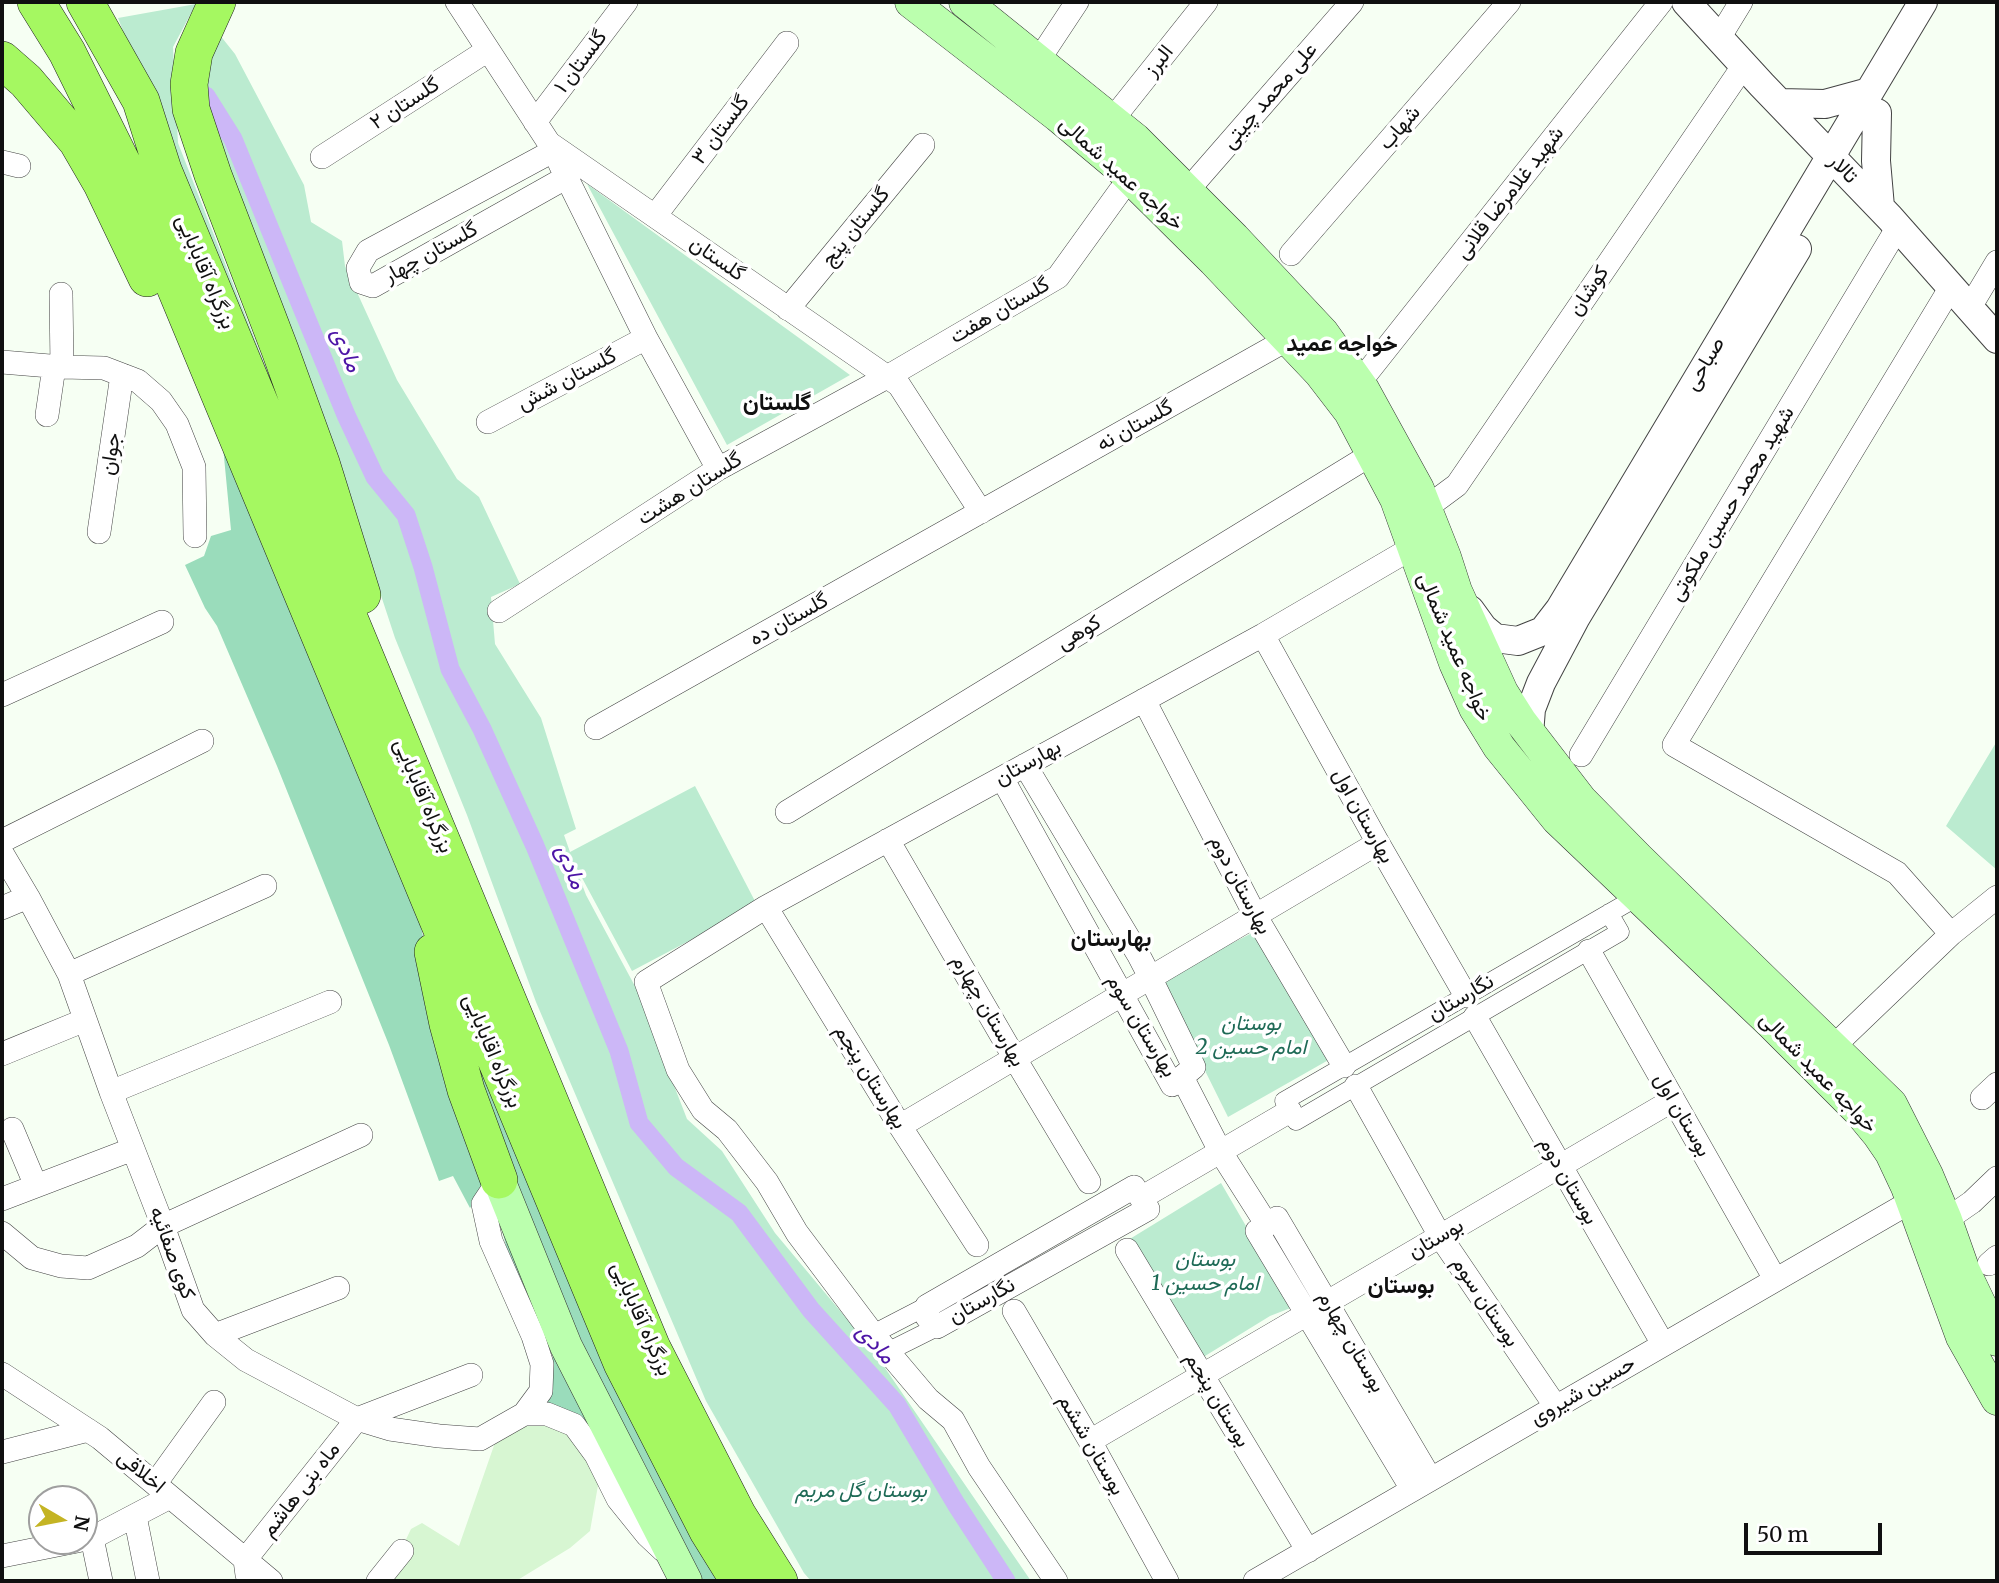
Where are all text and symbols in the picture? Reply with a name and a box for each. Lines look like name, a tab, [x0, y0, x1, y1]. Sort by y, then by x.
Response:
street label: گلستان ۱	[549, 25, 613, 99]
street label: علی محمد چیتی	[1217, 38, 1323, 154]
street label: البرز	[1139, 40, 1179, 82]
street label: گلستان ۲	[366, 72, 444, 136]
street label: گلستان ۳	[687, 90, 755, 170]
street label: شهاب	[1374, 101, 1426, 155]
street label: خواجه عمید شمالی	[1054, 112, 1188, 236]
street label: شهید غلامرضا قلانی	[1450, 121, 1570, 265]
street label: تالار	[1823, 149, 1863, 189]
street label: گلستان پنج	[816, 182, 896, 272]
street label: بزرگراه آقابابایی	[170, 211, 240, 333]
street label: گلستان چهار	[380, 217, 482, 289]
street label: گلستان	[685, 231, 749, 287]
street label: کوشان	[1563, 261, 1615, 321]
street label: گلستان هفت	[946, 272, 1054, 350]
water label: مادی	[325, 324, 367, 376]
district label: خواجه عمید	[1286, 330, 1398, 358]
street label: صباحی	[1679, 333, 1731, 395]
street label: گلستان شش	[513, 343, 621, 417]
district label: گلستان	[743, 389, 811, 417]
street label: گلستان نه	[1092, 395, 1178, 457]
street label: شهید محمد حسین ملکوتی	[1664, 402, 1800, 606]
street label: جوان	[95, 431, 127, 477]
street label: گلستان هشت	[633, 447, 747, 531]
street label: خواجه عمید شمالی	[1411, 569, 1497, 725]
street label: گلستان ده	[745, 588, 833, 652]
street label: کوهی	[1052, 610, 1106, 656]
street label: بزرگراه آقابابایی	[388, 735, 458, 857]
street label: بهارستان	[990, 735, 1066, 791]
street label: بهارستان اول	[1327, 764, 1399, 868]
street label: بهارستان دوم	[1203, 831, 1277, 939]
water label: مادی	[549, 841, 591, 893]
district label: بهارستان	[1071, 925, 1151, 953]
street label: بهارستان چهارم	[946, 951, 1030, 1071]
street label: نگارستان	[1423, 969, 1499, 1027]
street label: بهارستان سوم	[1100, 970, 1182, 1082]
street label: بزرگراه اقابابایی	[457, 990, 527, 1112]
street label: خواجه عمید شمالی	[1754, 1007, 1882, 1139]
park label: بوستان امام حسین 2	[1196, 1011, 1306, 1061]
street label: بهارستان پنجم	[828, 1020, 912, 1134]
street label: بوستان اول	[1648, 1069, 1716, 1161]
street label: بوستان دوم	[1533, 1133, 1603, 1229]
street label: کوی صفائیه	[144, 1203, 200, 1303]
street label: بوستان	[1404, 1213, 1468, 1265]
park label: بوستان امام حسین 1	[1151, 1247, 1259, 1297]
street label: بوستان سوم	[1446, 1252, 1524, 1352]
street label: بزرگراه آقابابایی	[605, 1258, 677, 1380]
district label: بوستان	[1368, 1272, 1434, 1300]
street label: نگارستان	[944, 1273, 1020, 1329]
street label: بوستان چهارم	[1312, 1287, 1390, 1397]
water label: مادی	[850, 1318, 900, 1370]
street label: بوستان پنجم	[1179, 1348, 1255, 1452]
street label: حسین شیروی	[1526, 1351, 1640, 1431]
street label: بوستان ششم	[1052, 1390, 1130, 1500]
street label: ماه بنی هاشم	[256, 1438, 346, 1542]
street label: اخلاقی	[112, 1445, 170, 1499]
park label: بوستان گل مریم	[795, 1478, 927, 1504]
north arrow	[28, 1485, 98, 1555]
scale bar	[1747, 1510, 1885, 1554]
text: N	[69, 1514, 95, 1533]
text: 50 m	[1757, 1521, 1808, 1548]

